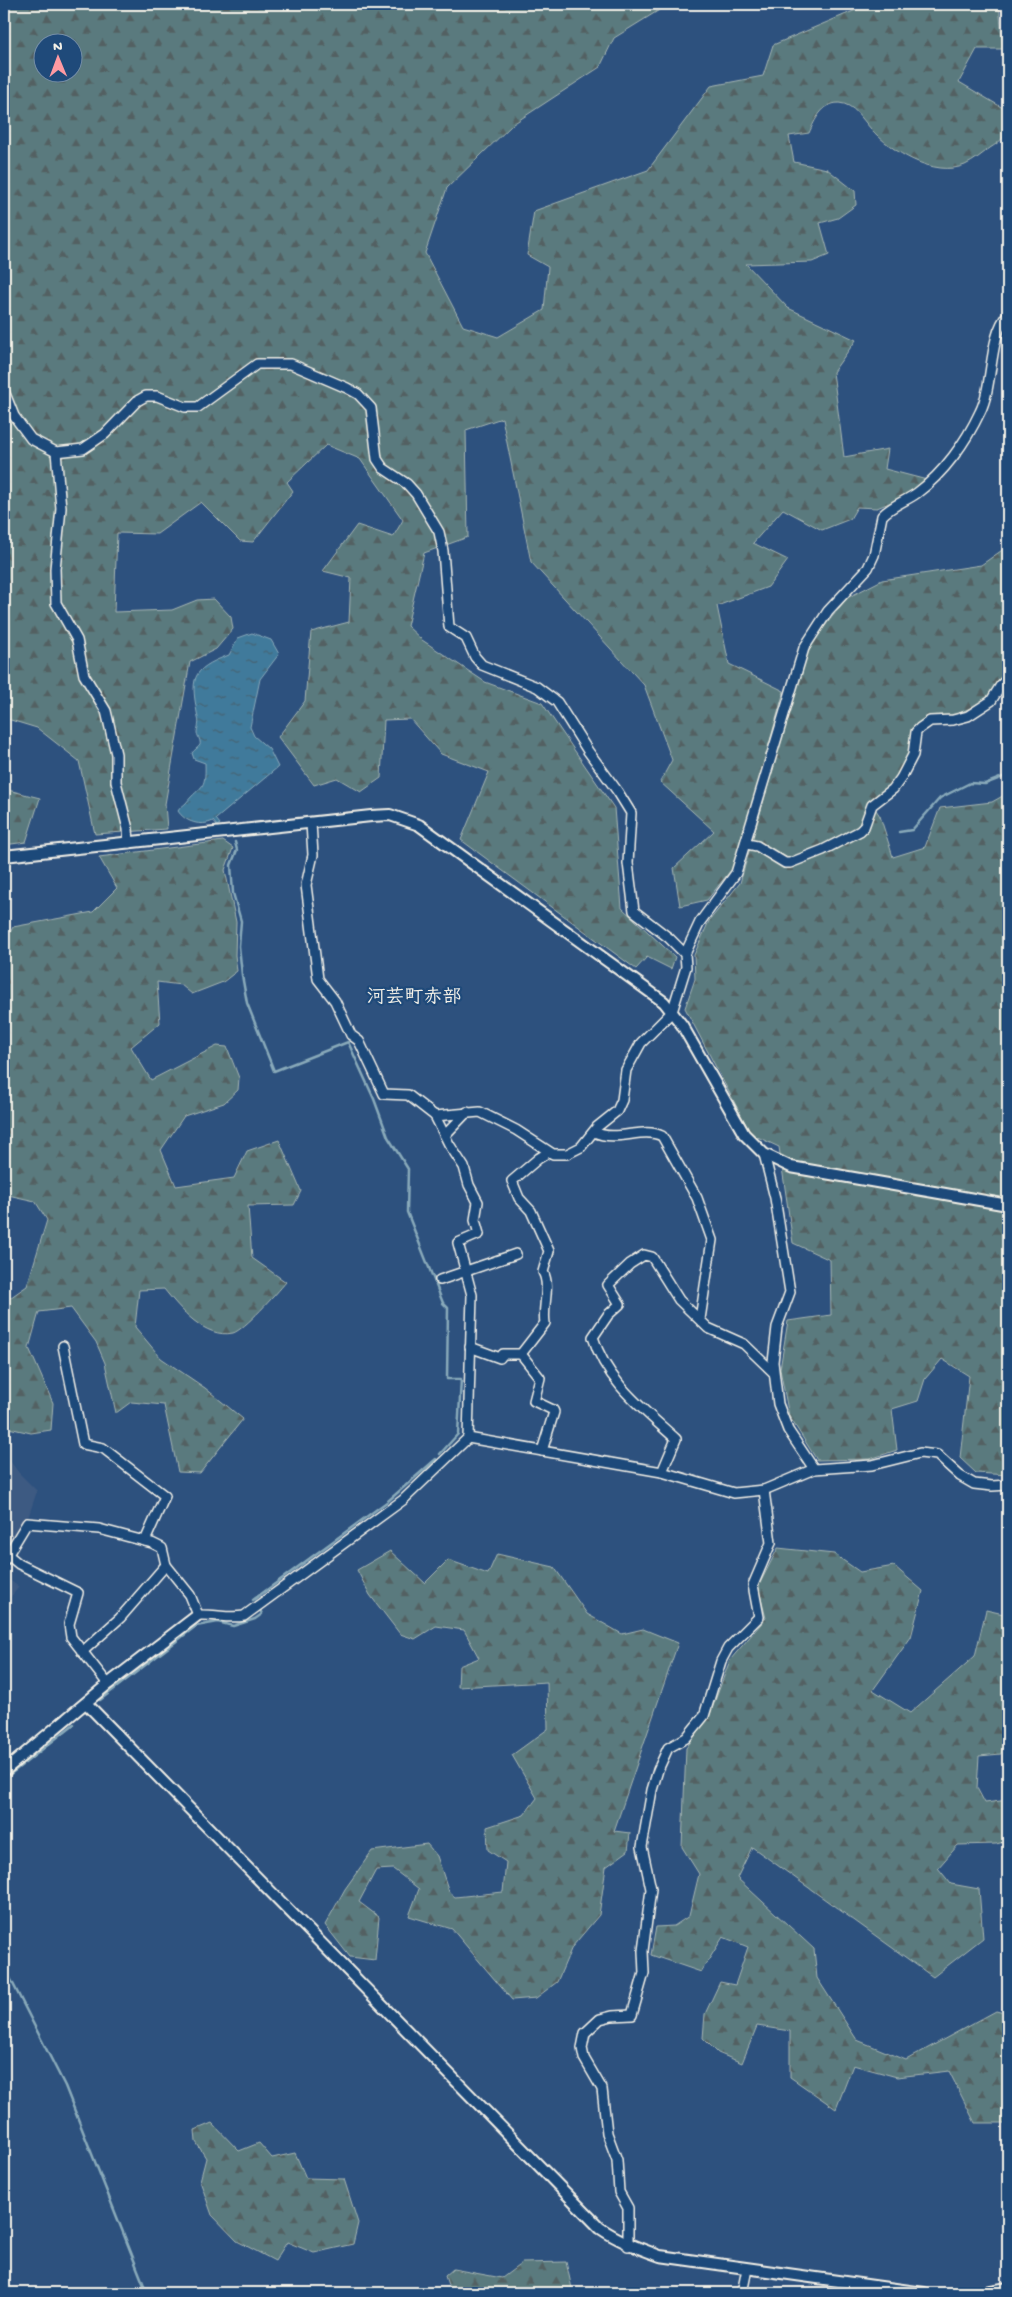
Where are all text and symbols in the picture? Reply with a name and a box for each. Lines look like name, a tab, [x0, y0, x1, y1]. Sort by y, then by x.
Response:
north arrow	[32, 32, 82, 82]
text: N	[53, 39, 63, 56]
district label: 河芸町赤部	[366, 986, 462, 1010]

